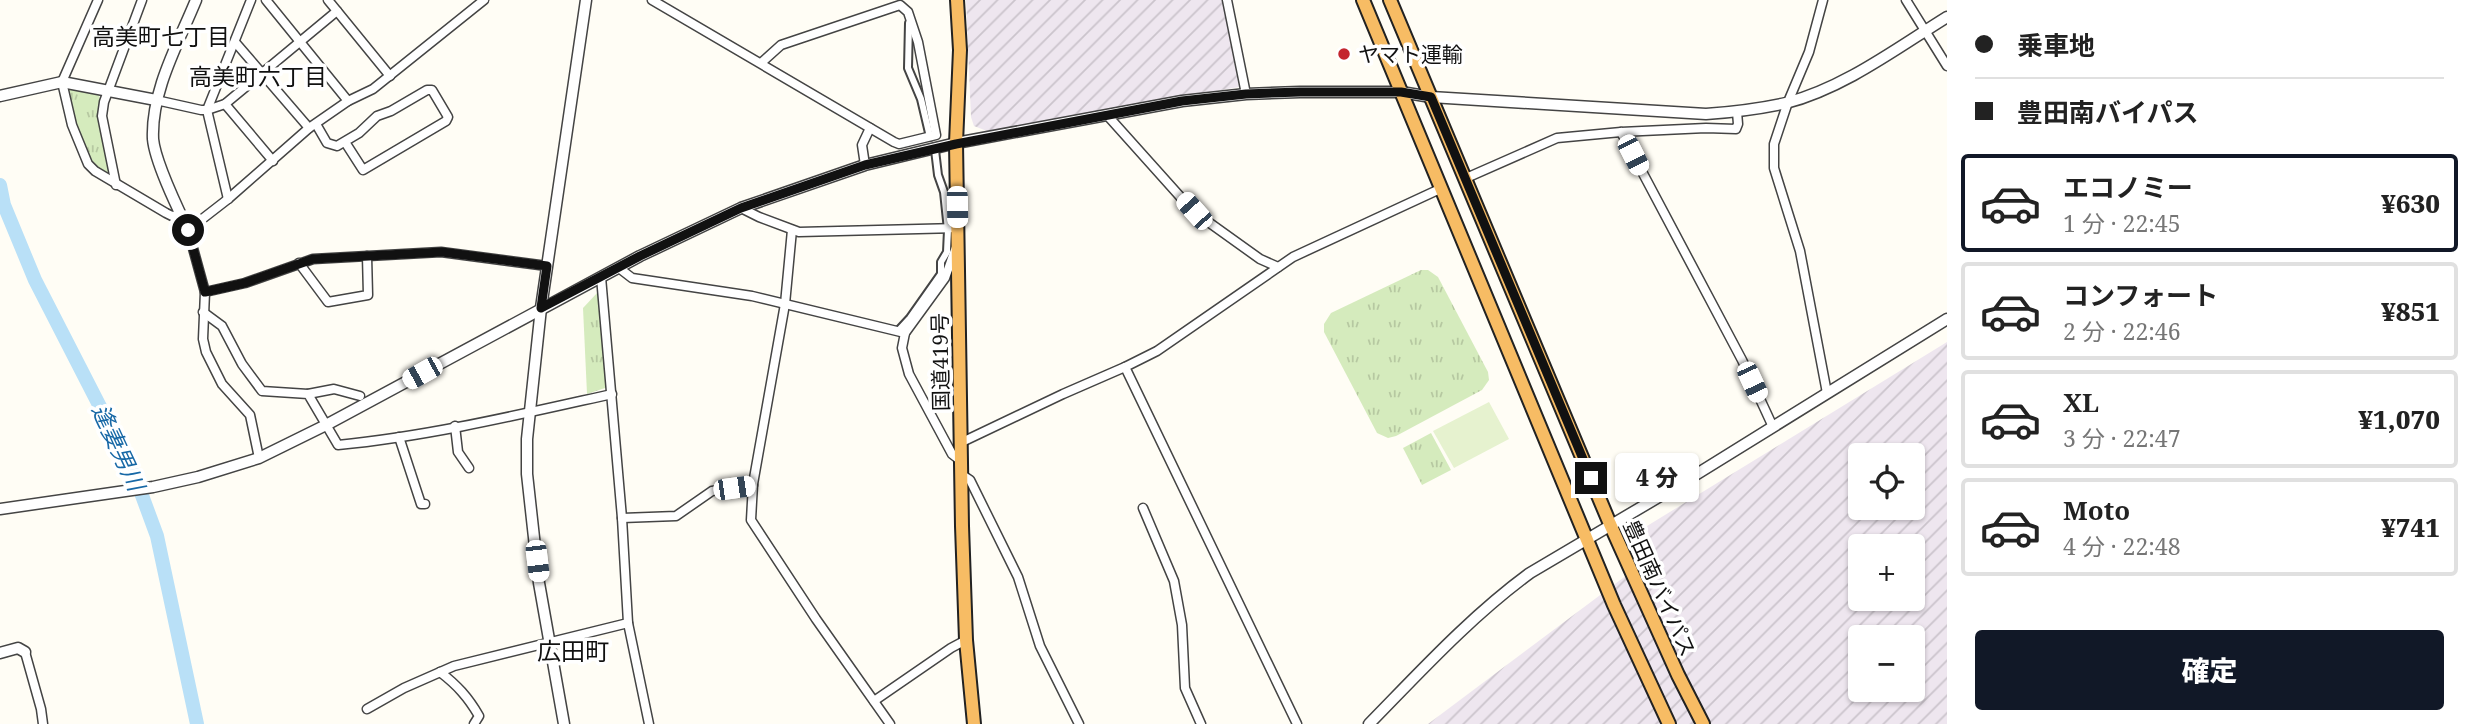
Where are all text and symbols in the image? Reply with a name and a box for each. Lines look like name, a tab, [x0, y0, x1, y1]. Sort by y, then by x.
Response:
district label: 高美町七丁目	[92, 20, 230, 52]
text: 乗車地	[2017, 27, 2095, 63]
place label: ヤマト運輸	[1358, 40, 1463, 68]
marker: ヤマト運輸	[1336, 46, 1352, 62]
district label: 高美町六丁目	[189, 60, 327, 92]
text: 豊田南バイパス	[2017, 94, 2198, 130]
car	[1615, 132, 1652, 178]
text: エコノミー	[2063, 169, 2193, 205]
icon: car	[1979, 172, 2042, 235]
text: ¥630	[2381, 185, 2440, 221]
car	[947, 186, 968, 228]
car	[1173, 188, 1216, 234]
text: 1 分 · 22:45	[2063, 207, 2181, 239]
route start	[172, 214, 204, 246]
text: コンフォート	[2063, 277, 2218, 313]
icon: car	[1979, 280, 2042, 343]
text: ¥851	[2381, 293, 2440, 329]
street label: 国道419号	[925, 313, 955, 411]
text: 2 分 · 22:46	[2063, 315, 2181, 347]
car	[399, 354, 446, 392]
car	[1734, 359, 1771, 405]
text: XL	[2063, 384, 2099, 420]
icon: car	[1979, 388, 2042, 451]
water label: 逢妻男川	[85, 399, 154, 498]
text: ¥1,070	[2358, 401, 2440, 437]
text: 3 分 · 22:47	[2063, 422, 2181, 454]
map controls	[1848, 443, 1925, 702]
button: locate	[1848, 443, 1925, 520]
callout: 4 分	[1616, 454, 1700, 503]
text: 4 分	[1636, 461, 1678, 493]
route end	[1575, 462, 1607, 494]
car	[712, 475, 757, 501]
text: Moto	[2063, 492, 2130, 528]
icon: car	[1979, 496, 2042, 559]
text: ¥741	[2381, 509, 2440, 545]
street label: 豊田南バイパス	[1617, 515, 1703, 661]
text: 4 分 · 22:48	[2063, 530, 2181, 562]
button: +	[1848, 534, 1925, 611]
car	[525, 539, 550, 583]
button: −	[1848, 625, 1925, 702]
button: 確定	[1975, 630, 2444, 710]
district label: 広田町	[537, 634, 609, 667]

